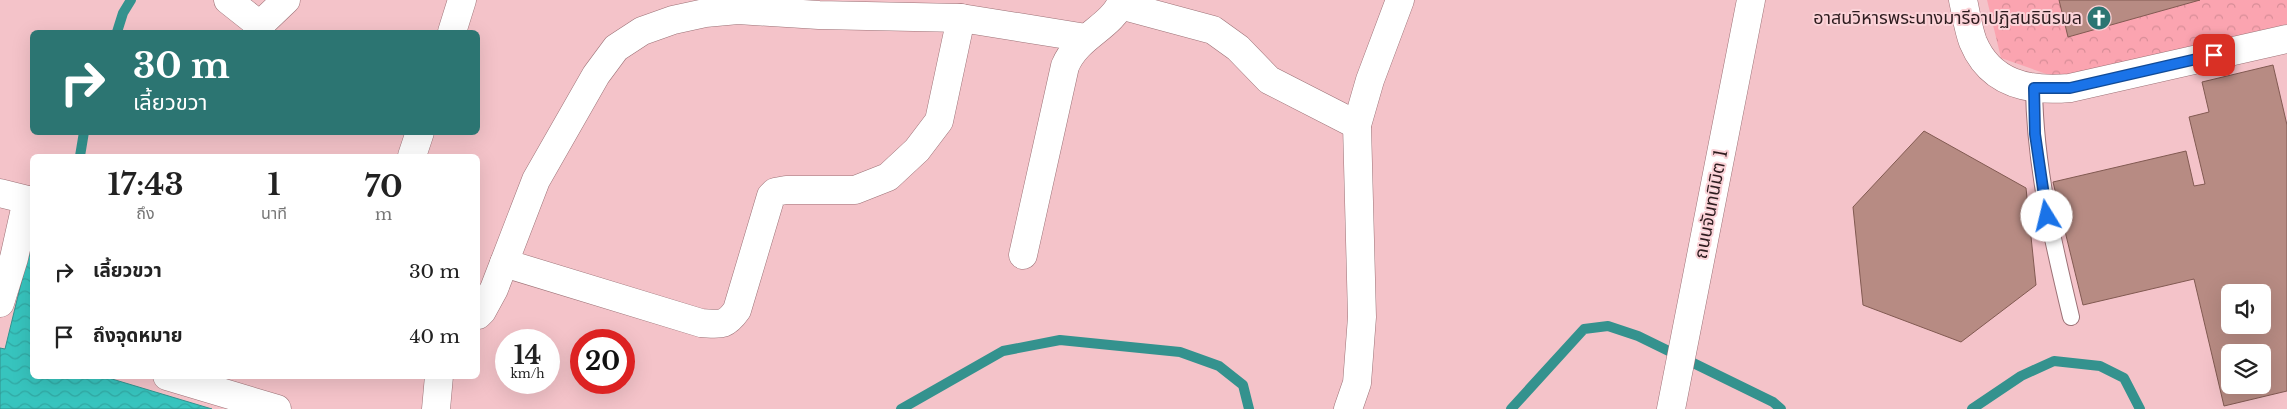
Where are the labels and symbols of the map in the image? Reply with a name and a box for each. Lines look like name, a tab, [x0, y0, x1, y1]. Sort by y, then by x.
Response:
church icon: อาสนวิหารพระนางมารีอาปฏิสนธินิรมล	[2086, 5, 2112, 31]
place label: อาสนวิหารพระนางมารีอาปฏิสนธินิรมล	[1813, 7, 2082, 29]
pin	[2193, 34, 2235, 76]
street label: ถนนจันทนิมิต 1	[1690, 147, 1732, 261]
position arrow	[2020, 189, 2072, 241]
speed limit sign: 20	[570, 329, 635, 394]

